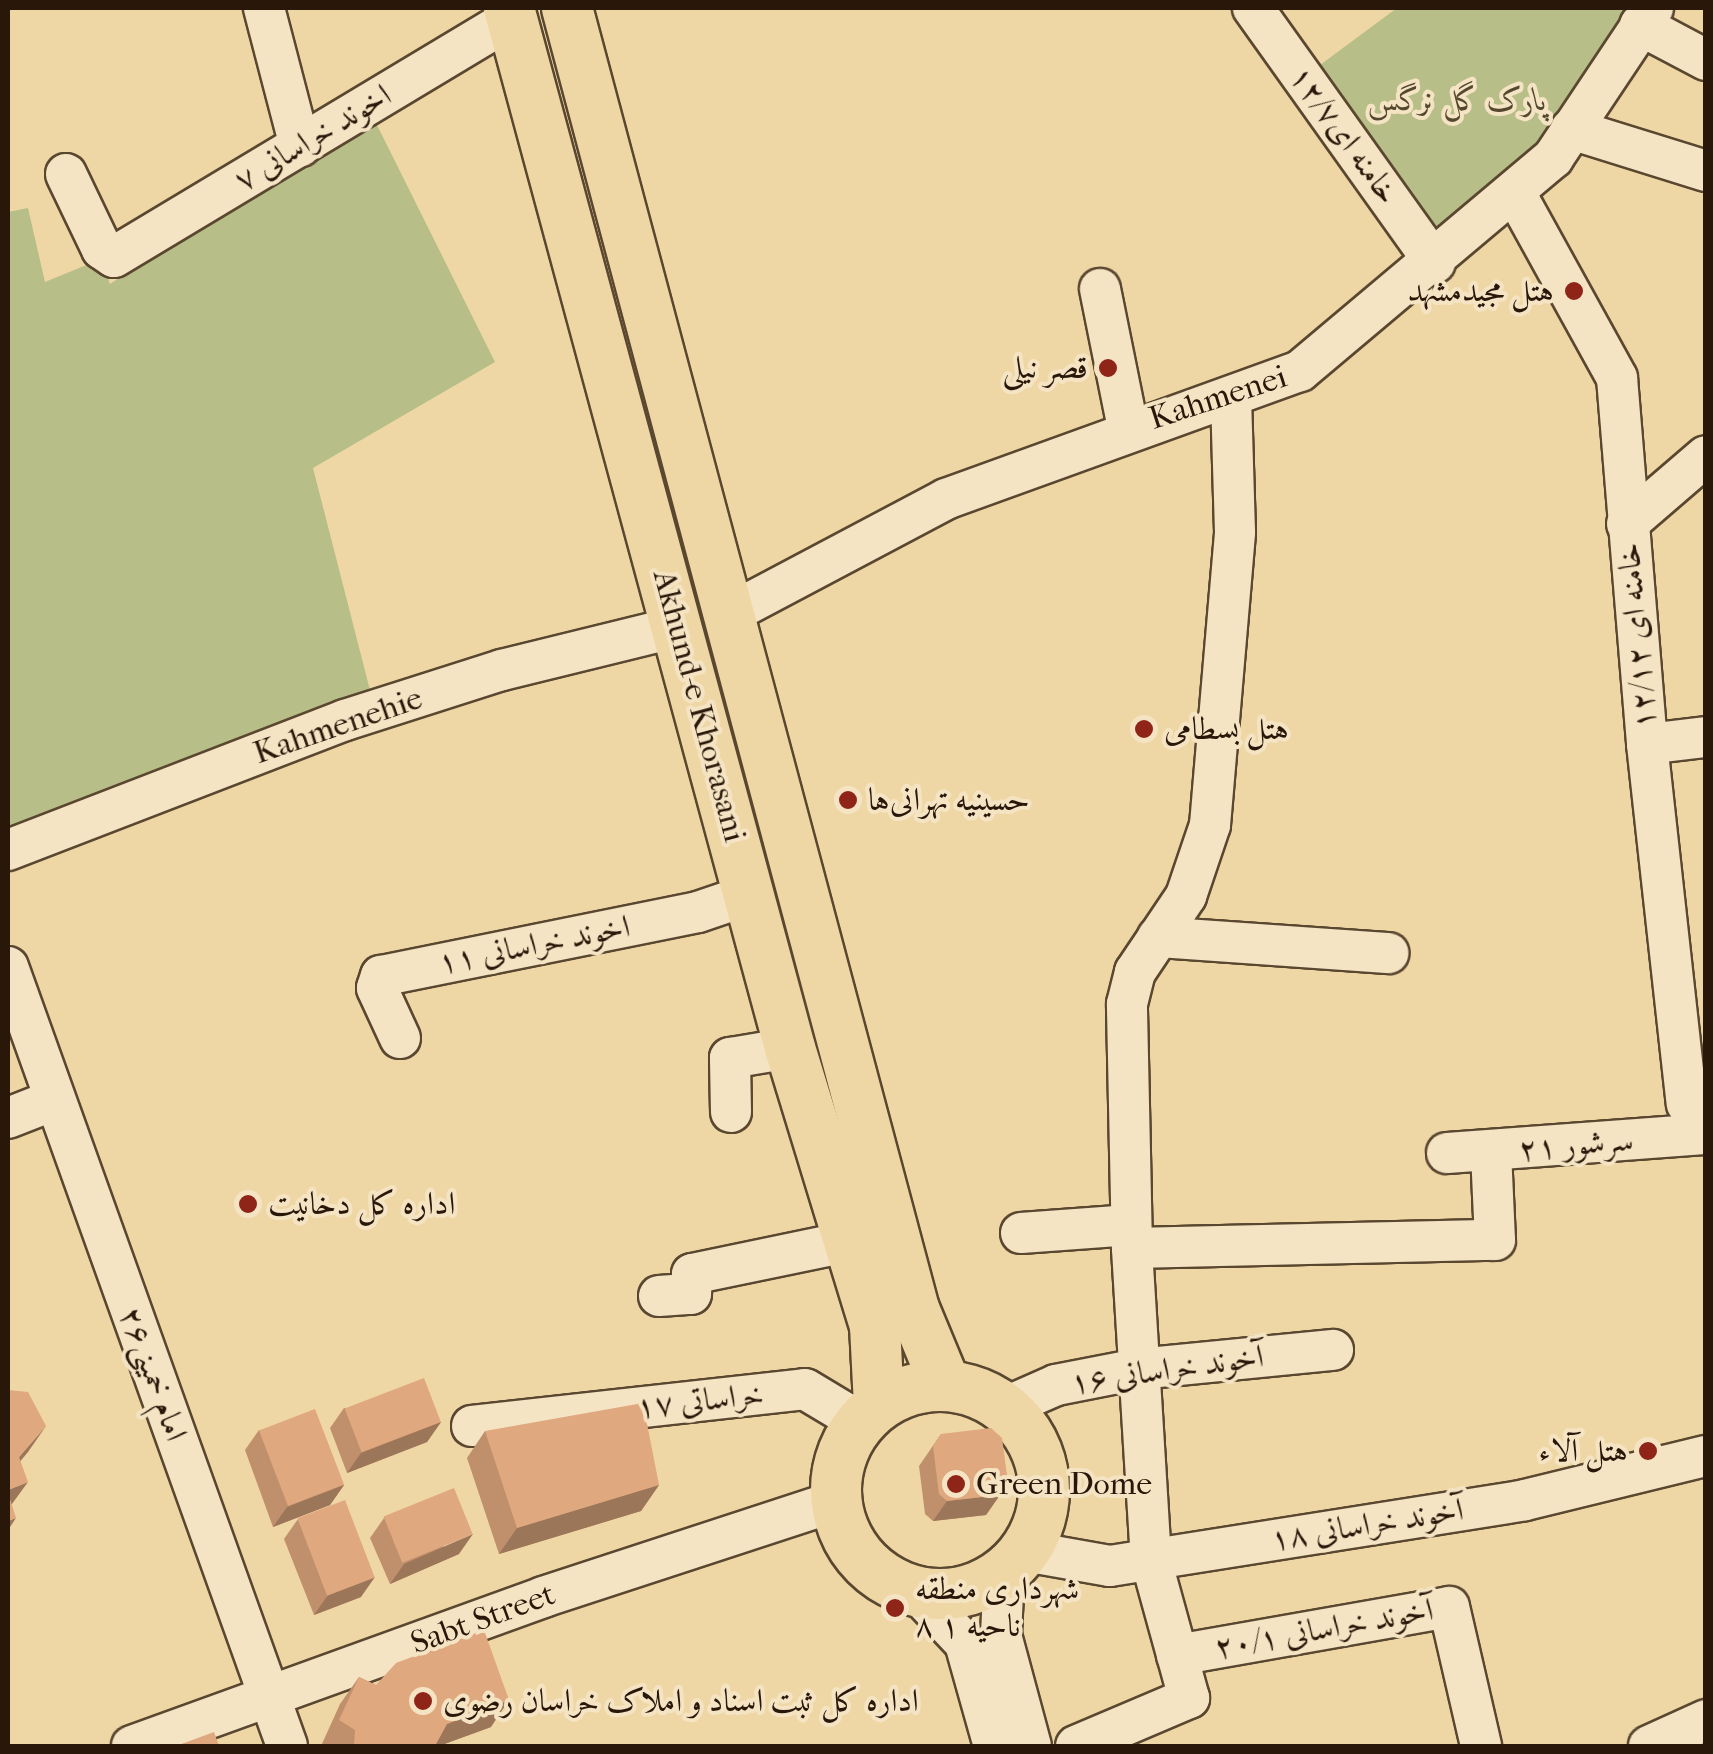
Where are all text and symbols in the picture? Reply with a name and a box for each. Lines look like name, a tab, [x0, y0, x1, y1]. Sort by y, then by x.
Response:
street label: خامنه ای۱۲/۷	[1281, 58, 1407, 212]
street label: اخوند خراسانی ۷	[228, 76, 398, 200]
park label: پارک گل نرگس	[1367, 81, 1547, 119]
place label: هتل مجيدمشهد	[1408, 272, 1554, 310]
marker: هتل مجيدمشهد	[1563, 280, 1585, 302]
place label: قصر نیلی	[1002, 349, 1088, 387]
marker: قصر نیلی	[1097, 357, 1119, 379]
street label: Kahmenei	[1144, 358, 1292, 438]
street label: خامنه ای ۱۲/۱۲	[1610, 541, 1664, 731]
street label: Akhund-e Khorasani	[644, 566, 754, 846]
street label: Kahmenehie	[249, 679, 427, 773]
place label: هتل بسطامی	[1164, 710, 1289, 748]
marker: هتل بسطامی	[1133, 718, 1155, 740]
place label: حسینیه تهرانی‌ها	[868, 781, 1030, 819]
marker: حسینیه تهرانی‌ها	[837, 789, 859, 811]
street label: اخوند خراسانی ۱۱	[435, 908, 633, 982]
street label: سرشور ۲۱	[1517, 1121, 1635, 1169]
place label: اداره کل دخانیت	[268, 1185, 455, 1223]
marker: اداره کل دخانیت	[237, 1193, 259, 1215]
street label: امام خمینی۲۶	[111, 1302, 195, 1446]
street label: آخوند خراسانی ۱۶	[1068, 1337, 1266, 1403]
street label: خراساتی ۱۷	[634, 1375, 766, 1427]
place label: هتل آلاء	[1539, 1432, 1628, 1470]
marker: هتل آلاء	[1637, 1440, 1659, 1462]
place label: Green Dome	[976, 1465, 1152, 1503]
marker: Green Dome	[945, 1473, 967, 1495]
street label: آخوند خراسانی ۱۸	[1268, 1491, 1466, 1559]
place label: شهرداری منطقه ۸ ناحیه ۱	[915, 1571, 1079, 1646]
street label: Sabt Street	[406, 1575, 560, 1663]
street label: آخوند خراسانی ۲۰/۱	[1212, 1591, 1436, 1667]
marker: شهرداری منطقه ۸ ناحیه ۱	[884, 1597, 906, 1619]
place label: اداره کل ثبت اسناد و املاک خراسان رضوی	[443, 1682, 919, 1720]
marker: اداره کل ثبت اسناد و املاک خراسان رضوی	[412, 1690, 434, 1712]

